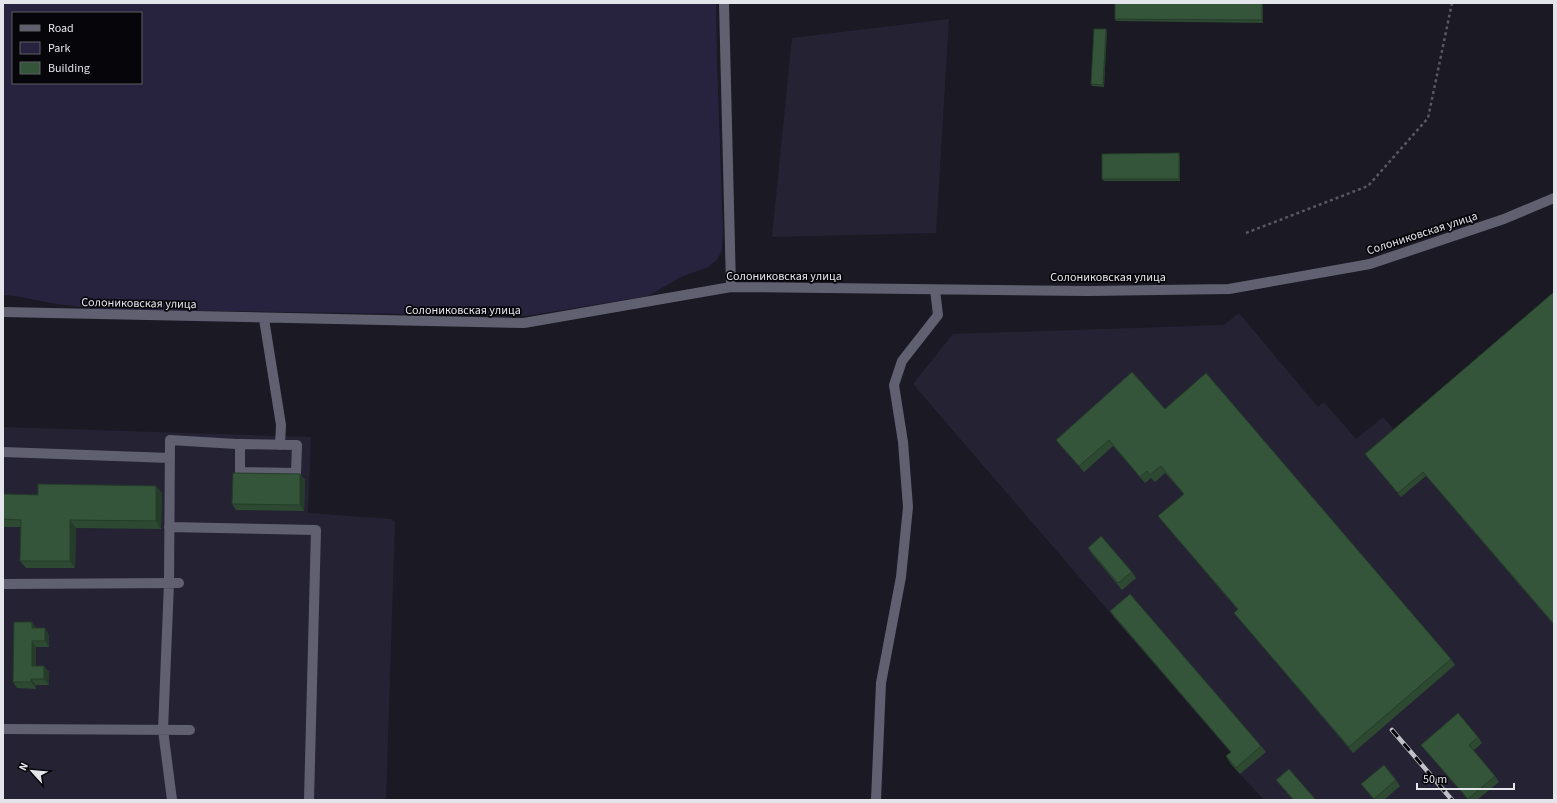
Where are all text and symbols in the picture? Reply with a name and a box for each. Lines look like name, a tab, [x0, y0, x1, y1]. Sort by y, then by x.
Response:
legend	[12, 12, 142, 84]
text: Road	[48, 20, 74, 37]
text: Park	[48, 40, 70, 57]
text: Building	[48, 60, 90, 77]
street label: Солониковская улица	[1365, 208, 1480, 259]
street label: Солониковская улица	[726, 268, 842, 285]
street label: Солониковская улица	[1050, 269, 1166, 286]
street label: Солониковская улица	[81, 294, 197, 313]
street label: Солониковская улица	[405, 302, 521, 319]
north arrow	[12, 751, 52, 791]
text: N	[15, 760, 32, 773]
scale bar	[1417, 765, 1514, 791]
text: 50 m	[1423, 771, 1447, 788]

